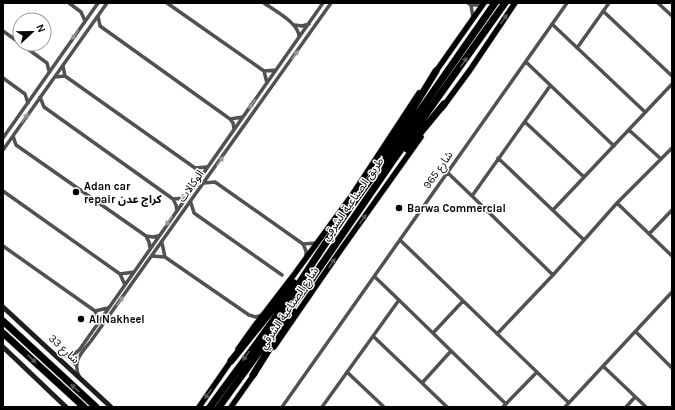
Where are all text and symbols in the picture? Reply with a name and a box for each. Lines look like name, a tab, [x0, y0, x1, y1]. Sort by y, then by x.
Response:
north arrow	[12, 12, 52, 52]
one-way arrow	[500, 14, 508, 24]
text: N	[33, 22, 48, 35]
one-way arrow	[72, 30, 80, 40]
one-way arrow	[291, 49, 299, 60]
one-way arrow	[460, 56, 468, 67]
one-way arrow	[248, 98, 256, 109]
one-way arrow	[21, 113, 29, 124]
street label: شارع 965	[420, 148, 457, 192]
street label: طريق الصناعية الشرقي	[319, 155, 389, 245]
one-way arrow	[216, 156, 224, 166]
street label: الوكالات	[175, 168, 207, 204]
place label: Adan car repair كراج عدن	[84, 180, 163, 207]
marker: Adan car repair كراج عدن	[71, 187, 81, 197]
place label: Barwa Commercial	[407, 202, 506, 215]
marker: Barwa Commercial	[394, 203, 404, 213]
one-way arrow	[359, 213, 367, 224]
one-way arrow	[165, 216, 173, 227]
one-way arrow	[328, 258, 336, 268]
street label: شارع الصناعية الشرقي	[257, 264, 324, 353]
one-way arrow	[116, 296, 124, 306]
place label: Al Nakheel	[89, 313, 145, 326]
marker: Al Nakheel	[76, 314, 86, 324]
street label: شارع 33	[45, 332, 82, 367]
one-way arrow	[242, 351, 251, 362]
one-way arrow	[27, 355, 37, 364]
one-way arrow	[70, 383, 80, 392]
one-way arrow	[203, 389, 212, 400]

